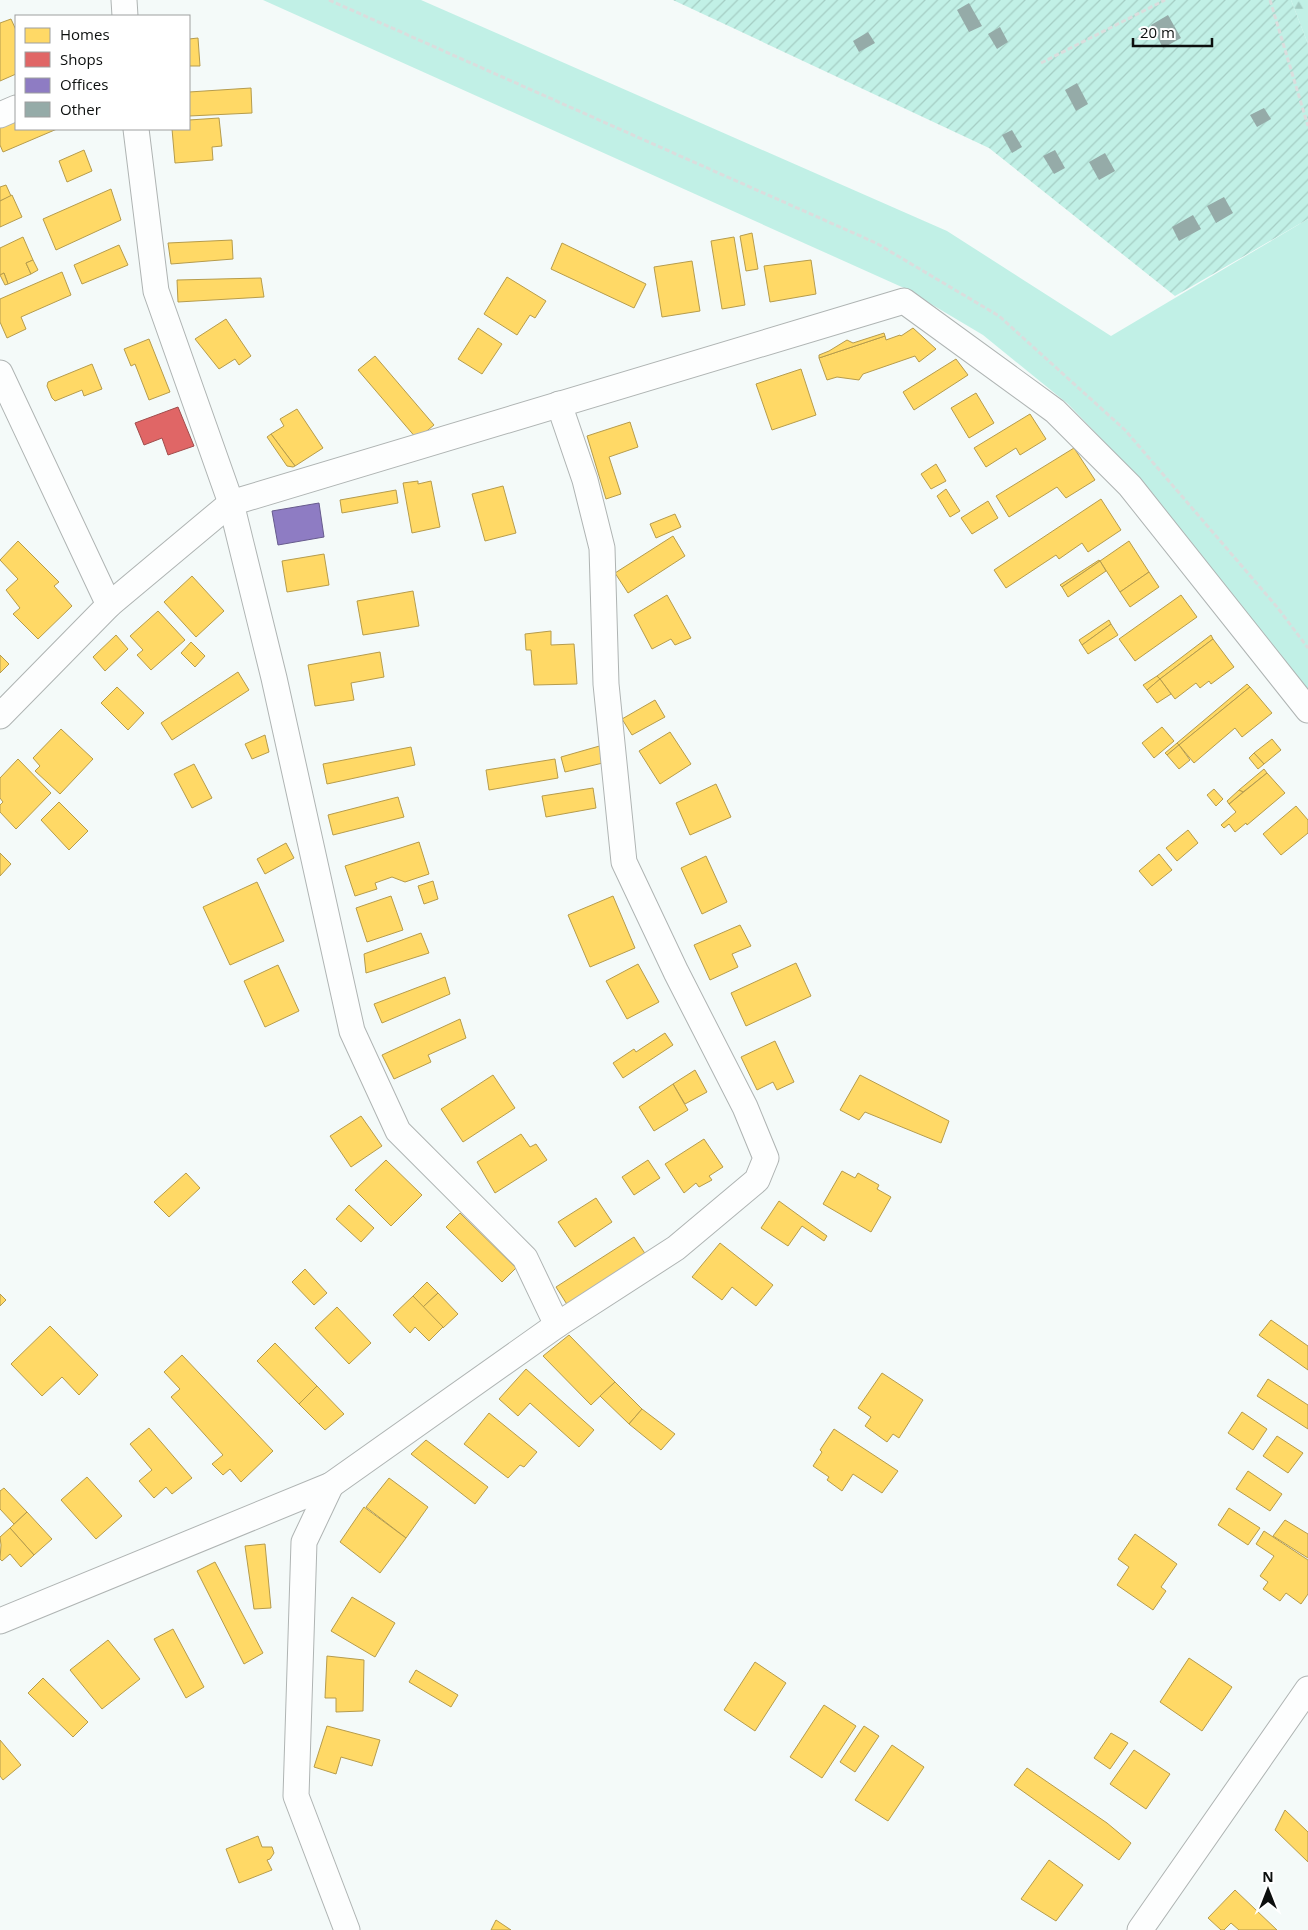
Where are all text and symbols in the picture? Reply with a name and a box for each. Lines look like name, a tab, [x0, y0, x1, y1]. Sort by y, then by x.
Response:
legend	[15, 15, 190, 130]
scale bar	[1133, 15, 1212, 47]
text: 20 m	[1140, 22, 1175, 42]
text: Homes	[60, 24, 110, 44]
text: Shops	[60, 49, 103, 69]
text: Offices	[60, 74, 108, 94]
text: Other	[60, 99, 101, 119]
north arrow	[1243, 1865, 1293, 1915]
text: N	[1262, 1867, 1274, 1886]

